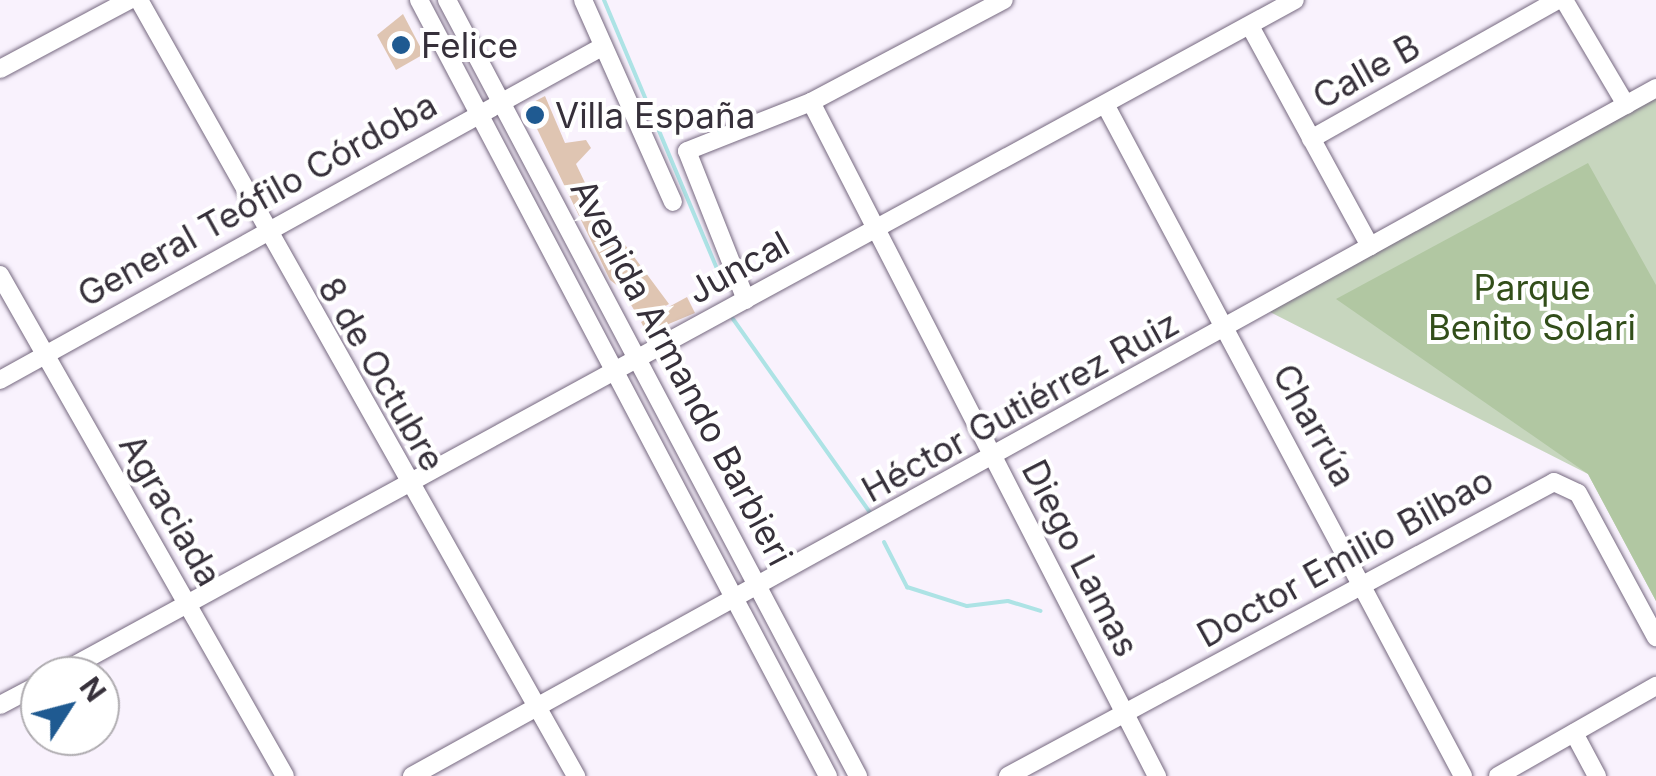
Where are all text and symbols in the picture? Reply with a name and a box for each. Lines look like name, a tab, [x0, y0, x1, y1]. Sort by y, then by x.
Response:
place label: Felice	[421, 24, 518, 66]
street label: Calle B	[1305, 25, 1427, 117]
marker: Felice	[390, 34, 412, 56]
street label: General Teófilo Córdoba	[70, 83, 444, 315]
place label: Villa España	[555, 94, 755, 136]
marker: Villa España	[524, 104, 546, 126]
street label: Avenida Armando Barbieri	[562, 172, 802, 572]
street label: Juncal	[680, 222, 796, 312]
park label: Parque Benito Solari	[1428, 266, 1636, 348]
street label: 8 de Octubre	[310, 270, 454, 478]
street label: Héctor Gutiérrez Ruiz	[855, 302, 1185, 510]
street label: Charrúa	[1264, 357, 1366, 493]
street label: Agraciada	[111, 427, 231, 593]
street label: Diego Lamas	[1014, 453, 1148, 663]
street label: Doctor Emilio Bilbao	[1190, 458, 1500, 656]
north arrow	[20, 656, 120, 756]
text: N	[73, 671, 113, 708]

